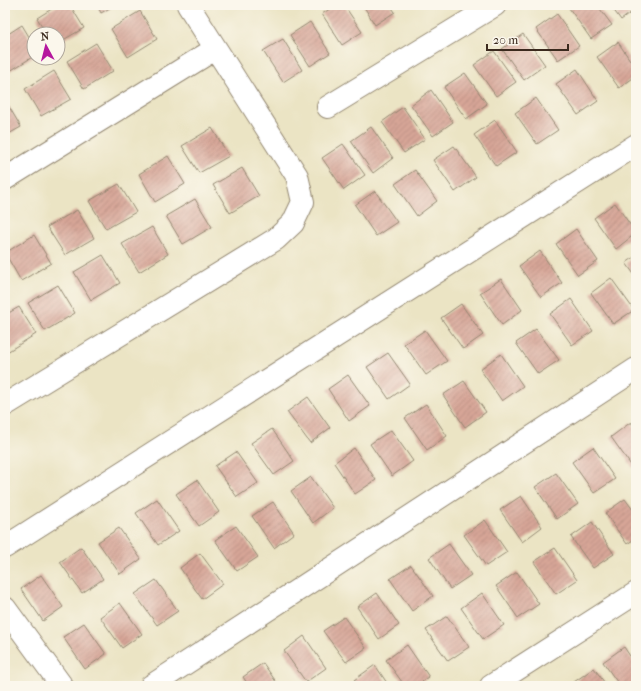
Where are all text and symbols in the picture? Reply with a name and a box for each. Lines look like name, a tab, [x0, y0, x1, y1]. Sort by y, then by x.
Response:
north arrow	[26, 26, 66, 66]
scale bar	[487, 26, 568, 52]
text: N	[40, 30, 50, 44]
text: 20 m	[493, 33, 518, 47]

